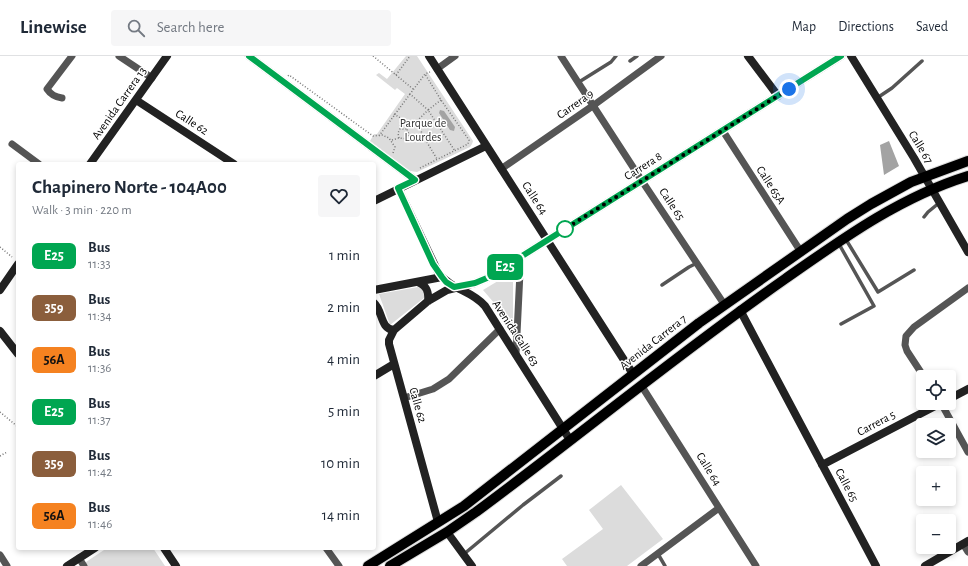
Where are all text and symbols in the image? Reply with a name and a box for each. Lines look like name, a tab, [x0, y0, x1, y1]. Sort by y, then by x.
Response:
search box	[111, 10, 391, 46]
icon: search	[125, 17, 147, 39]
text: Linewise	[20, 18, 87, 37]
text: Search here	[157, 20, 225, 35]
text: Map	[792, 20, 816, 34]
text: Directions	[838, 20, 894, 34]
text: Saved	[916, 20, 948, 34]
street label: Avenida Carrera 13	[90, 65, 148, 141]
your location	[779, 79, 799, 99]
street label: Carrera 9	[554, 87, 596, 121]
street label: Calle 62	[173, 107, 211, 137]
park label: Parque de Lourdes	[400, 117, 446, 143]
street label: Calle 67	[907, 129, 935, 165]
street label: Carrera 8	[622, 150, 664, 182]
street label: Calle 65A	[754, 164, 788, 206]
button: heart	[318, 175, 360, 217]
text: Chapinero Norte - 104A00	[32, 178, 227, 197]
street label: Calle 64	[520, 179, 550, 217]
street label: Calle 65	[657, 186, 687, 222]
text: Walk · 3 min · 220 m	[32, 204, 132, 217]
unlabelled marker	[556, 220, 574, 238]
text: Bus	[88, 240, 110, 255]
text: 1 min	[329, 248, 360, 263]
text: E25	[44, 249, 64, 263]
line badge: E25	[482, 254, 528, 280]
text: 11:33	[88, 258, 111, 271]
text: E25	[495, 260, 515, 274]
text: Bus	[88, 292, 110, 307]
street label: Avenida Calle 63	[490, 298, 542, 368]
text: 2 min	[327, 300, 360, 315]
text: 359	[45, 301, 63, 315]
text: 11:34	[88, 310, 112, 323]
street label: Avenida Carrera 7	[617, 312, 689, 372]
text: Bus	[88, 344, 110, 359]
text: 4 min	[327, 352, 360, 367]
text: 56A	[43, 353, 65, 367]
text: 11:36	[88, 362, 111, 375]
map controls	[916, 370, 956, 554]
button: locate	[916, 370, 956, 410]
street label: Calle 62	[407, 386, 429, 425]
text: Bus	[88, 396, 110, 411]
text: 5 min	[328, 404, 360, 419]
text: E25	[44, 405, 64, 419]
street label: Carrera 5	[855, 408, 897, 438]
text: 11:37	[88, 414, 111, 427]
button: layers	[916, 418, 956, 458]
text: Bus	[88, 448, 110, 463]
street label: Calle 64	[694, 450, 724, 488]
text: 10 min	[321, 456, 360, 471]
text: 359	[45, 457, 63, 471]
text: 11:42	[88, 466, 112, 479]
street label: Calle 65	[833, 466, 861, 504]
button: +	[916, 466, 956, 506]
text: Bus	[88, 500, 110, 515]
text: 14 min	[322, 508, 360, 523]
text: 56A	[43, 509, 65, 523]
button: −	[916, 514, 956, 554]
text: 11:46	[88, 518, 112, 531]

